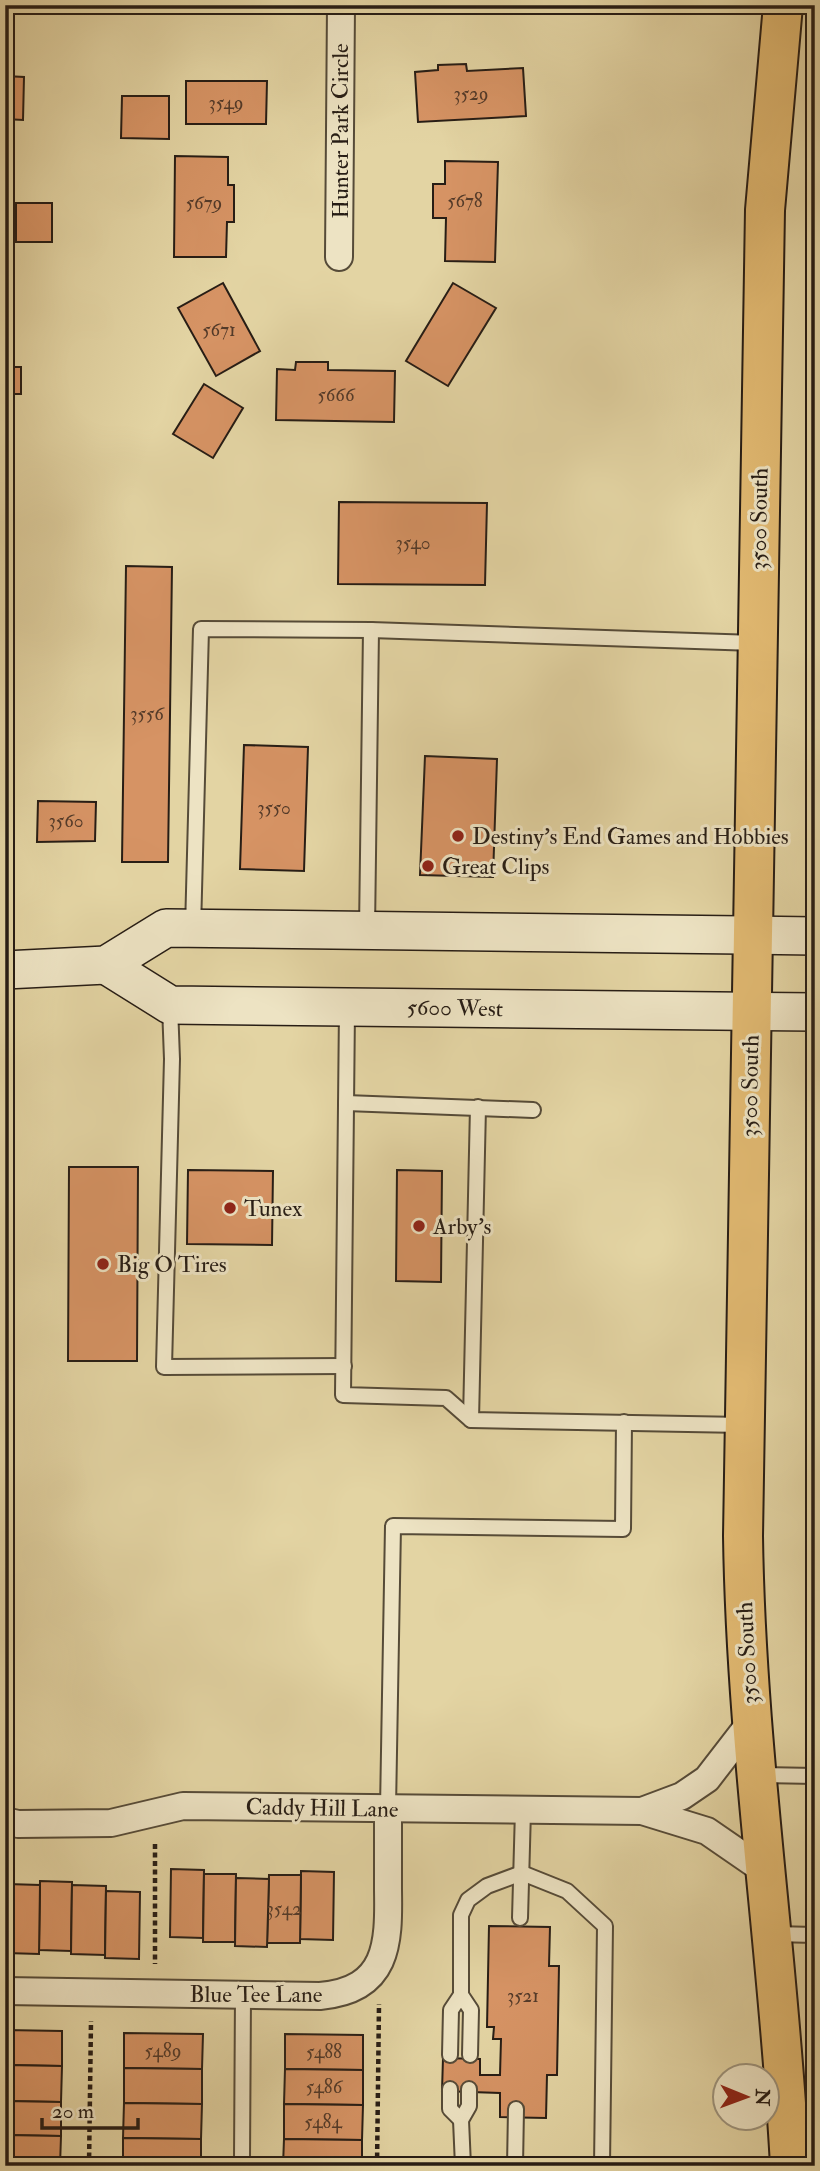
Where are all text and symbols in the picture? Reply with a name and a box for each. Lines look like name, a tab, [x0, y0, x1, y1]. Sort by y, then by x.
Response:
street label: Hunter Park Circle	[326, 43, 355, 219]
house number: 3529	[454, 82, 488, 106]
house number: 3549	[208, 91, 244, 115]
house number: 5678	[447, 189, 483, 213]
house number: 5679	[186, 191, 222, 215]
house number: 5671	[202, 318, 236, 342]
house number: 5666	[317, 383, 356, 407]
street label: 3500 South	[744, 468, 774, 570]
house number: 3540	[395, 531, 431, 555]
house number: 3556	[130, 702, 165, 726]
house number: 3550	[257, 796, 291, 820]
house number: 3560	[49, 809, 83, 833]
place label: Destiny's End Games and Hobbies	[472, 822, 789, 851]
marker: Destiny's End Games and Hobbies	[450, 828, 466, 844]
place label: Great Clips	[442, 852, 550, 882]
marker: Great Clips	[420, 858, 436, 874]
street label: 5600 West	[407, 993, 503, 1023]
street label: 3500 South	[735, 1035, 765, 1137]
place label: Tunex	[244, 1194, 302, 1223]
marker: Tunex	[222, 1200, 238, 1216]
place label: Arby's	[432, 1212, 491, 1241]
marker: Arby's	[411, 1218, 427, 1234]
place label: Big O Tires	[117, 1250, 227, 1279]
marker: Big O Tires	[95, 1256, 111, 1272]
street label: 3500 South	[730, 1601, 764, 1705]
street label: Caddy Hill Lane	[245, 1792, 399, 1824]
house number: 3542	[266, 1897, 302, 1921]
street label: Blue Tee Lane	[190, 1980, 323, 2009]
house number: 3521	[507, 1984, 539, 2008]
house number: 5489	[145, 2039, 181, 2063]
house number: 5488	[306, 2040, 342, 2064]
north arrow	[712, 2062, 782, 2132]
house number: 5486	[306, 2075, 344, 2099]
scale bar	[42, 2087, 138, 2131]
text: N	[750, 2088, 774, 2107]
text: 20 m	[52, 2098, 94, 2125]
house number: 5484	[304, 2110, 342, 2134]

